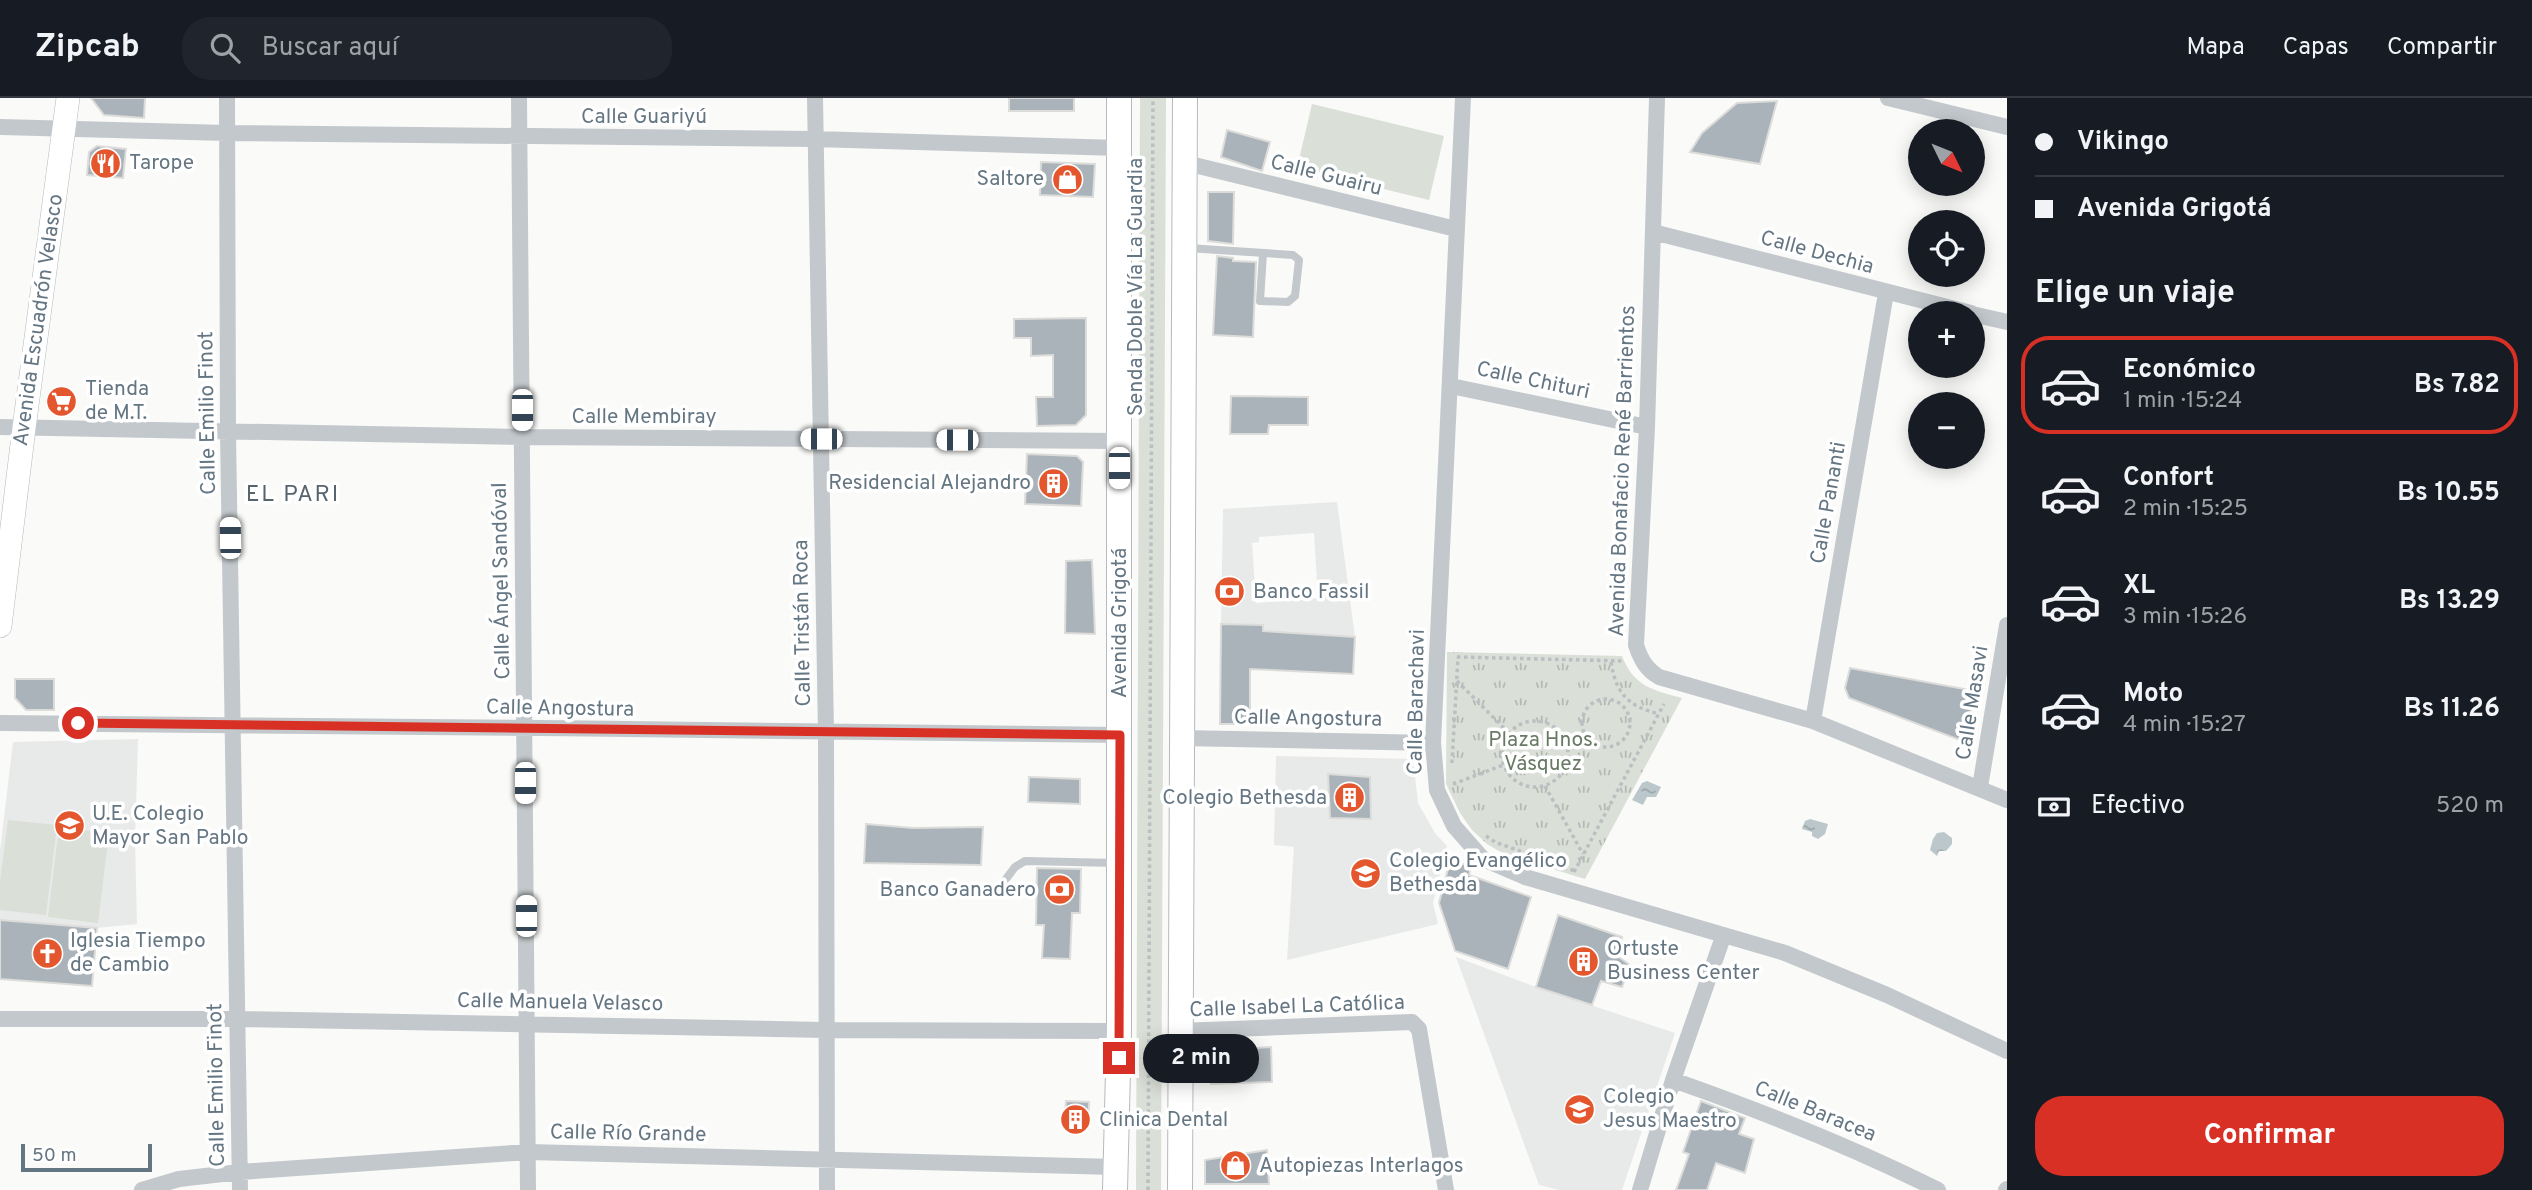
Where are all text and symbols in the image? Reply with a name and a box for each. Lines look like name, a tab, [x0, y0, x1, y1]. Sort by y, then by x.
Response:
search box	[182, 17, 672, 80]
text: Zipcab	[35, 27, 140, 69]
icon: search	[206, 29, 244, 67]
text: Buscar aquí	[262, 32, 398, 65]
text: Mapa	[2187, 33, 2245, 63]
text: Capas	[2283, 33, 2349, 63]
text: Compartir	[2387, 33, 2497, 63]
street label: Calle Guariyú	[581, 104, 707, 131]
north arrow	[1908, 119, 1984, 196]
map controls	[1908, 119, 1985, 469]
text: Vikingo	[2077, 126, 2169, 159]
restaurant icon: Tarope	[89, 146, 123, 180]
street label: Calle Guairu	[1267, 149, 1385, 203]
place label: Tarope	[129, 150, 194, 177]
street label: Senda Doble Vía La Guardia	[1123, 158, 1150, 416]
shop icon: Saltore	[1050, 162, 1084, 196]
place label: Saltore	[977, 166, 1044, 193]
street label: Avenida Escuadrón Velasco	[8, 192, 70, 448]
text: Avenida Grigotá	[2077, 193, 2271, 226]
button: locate	[1908, 210, 1985, 287]
street label: Calle Dechia	[1757, 225, 1877, 281]
text: Elige un viaje	[2035, 274, 2235, 314]
button: +	[1908, 301, 1985, 378]
street label: Avenida Bonafacio René Barrientos	[1604, 305, 1642, 637]
street label: Calle Emilio Finot	[193, 331, 223, 495]
icon: car	[2039, 354, 2102, 417]
text: Económico	[2123, 354, 2256, 387]
street label: Calle Chituri	[1474, 356, 1592, 406]
text: Bs 7.82	[2414, 369, 2500, 402]
place label: Tienda de M.T.	[85, 376, 149, 427]
supermarket icon: Tienda de M.T.	[45, 384, 79, 418]
text: 1 min · 15:24	[2123, 387, 2242, 416]
car	[512, 389, 533, 431]
button: −	[1908, 392, 1985, 469]
street label: Calle Membiray	[571, 404, 717, 431]
car	[801, 429, 843, 450]
car	[937, 430, 979, 451]
street label: Calle Pananti	[1805, 440, 1853, 566]
car	[1109, 447, 1130, 489]
icon: car	[2039, 462, 2102, 525]
text: Confort	[2123, 462, 2214, 495]
building icon: Residencial Alejandro	[1037, 466, 1071, 500]
place label: Residencial Alejandro	[828, 470, 1031, 497]
text: Bs 10.55	[2397, 477, 2500, 510]
district label: EL PARI	[246, 481, 340, 510]
street label: Calle Ángel Sandóval	[486, 482, 517, 680]
text: 2 min · 15:25	[2123, 495, 2248, 524]
car	[220, 517, 241, 559]
street label: Calle Tristán Roca	[788, 539, 818, 707]
street label: Avenida Grigotá	[1107, 548, 1134, 698]
icon: car	[2039, 570, 2102, 633]
text: XL	[2123, 570, 2155, 603]
bank icon: Banco Fassil	[1213, 575, 1247, 609]
place label: Banco Fassil	[1253, 579, 1369, 606]
text: Bs 13.29	[2399, 585, 2500, 618]
text: 3 min · 15:26	[2123, 603, 2247, 632]
street label: Calle Barachavi	[1402, 629, 1432, 775]
street label: Calle Masavi	[1951, 644, 1995, 762]
icon: car	[2039, 678, 2102, 741]
text: Moto	[2123, 678, 2183, 711]
text: Bs 11.26	[2404, 693, 2500, 726]
street label: Calle Angostura	[486, 694, 634, 724]
street label: Calle Angostura	[1234, 704, 1382, 734]
route start	[62, 707, 94, 739]
text: 4 min · 15:27	[2123, 711, 2246, 740]
park label: Plaza Hnos. Vásquez	[1488, 727, 1598, 778]
car	[515, 762, 536, 804]
building icon: Colegio Bethesda	[1333, 781, 1367, 815]
place label: Colegio Bethesda	[1162, 785, 1327, 812]
icon: cash	[2035, 788, 2073, 826]
text: Efectivo	[2091, 790, 2185, 823]
text: 520 m	[2436, 792, 2504, 821]
place label: U.E. Colegio Mayor San Pablo	[92, 801, 249, 852]
school or university icon: U.E. Colegio Mayor San Pablo	[52, 809, 86, 843]
place label: Colegio Evangélico Bethesda	[1389, 848, 1567, 899]
school or university icon: Colegio Evangélico Bethesda	[1349, 856, 1383, 890]
bank icon: Banco Ganadero	[1042, 873, 1076, 907]
place label: Banco Ganadero	[880, 877, 1036, 904]
car	[516, 895, 537, 937]
place label: Iglesia Tiempo de Cambio	[70, 928, 206, 979]
church icon: Iglesia Tiempo de Cambio	[30, 936, 64, 970]
place label: Ortuste Business Center	[1607, 936, 1760, 987]
building icon: Ortuste Business Center	[1567, 944, 1601, 978]
street label: Calle Manuela Velasco	[457, 988, 663, 1018]
street label: Calle Isabel La Católica	[1189, 990, 1405, 1024]
street label: Calle Emilio Finot	[202, 1003, 232, 1167]
callout: 2 min	[1144, 1034, 1259, 1082]
route end	[1103, 1042, 1135, 1074]
text: 2 min	[1171, 1044, 1231, 1073]
street label: Calle Baracea	[1750, 1075, 1880, 1149]
place label: Colegio Jesus Maestro	[1603, 1084, 1737, 1135]
school or university icon: Colegio Jesus Maestro	[1563, 1092, 1597, 1126]
button: Confirmar	[2035, 1096, 2504, 1176]
building icon: Clinica Dental	[1059, 1103, 1093, 1137]
place label: Clinica Dental	[1099, 1107, 1228, 1134]
street label: Calle Río Grande	[549, 1119, 707, 1149]
scale bar	[21, 1141, 152, 1173]
text: 50 m	[32, 1144, 77, 1168]
shop icon: Autopiezas Interlagos	[1219, 1149, 1253, 1183]
place label: Autopiezas Interlagos	[1259, 1153, 1464, 1180]

